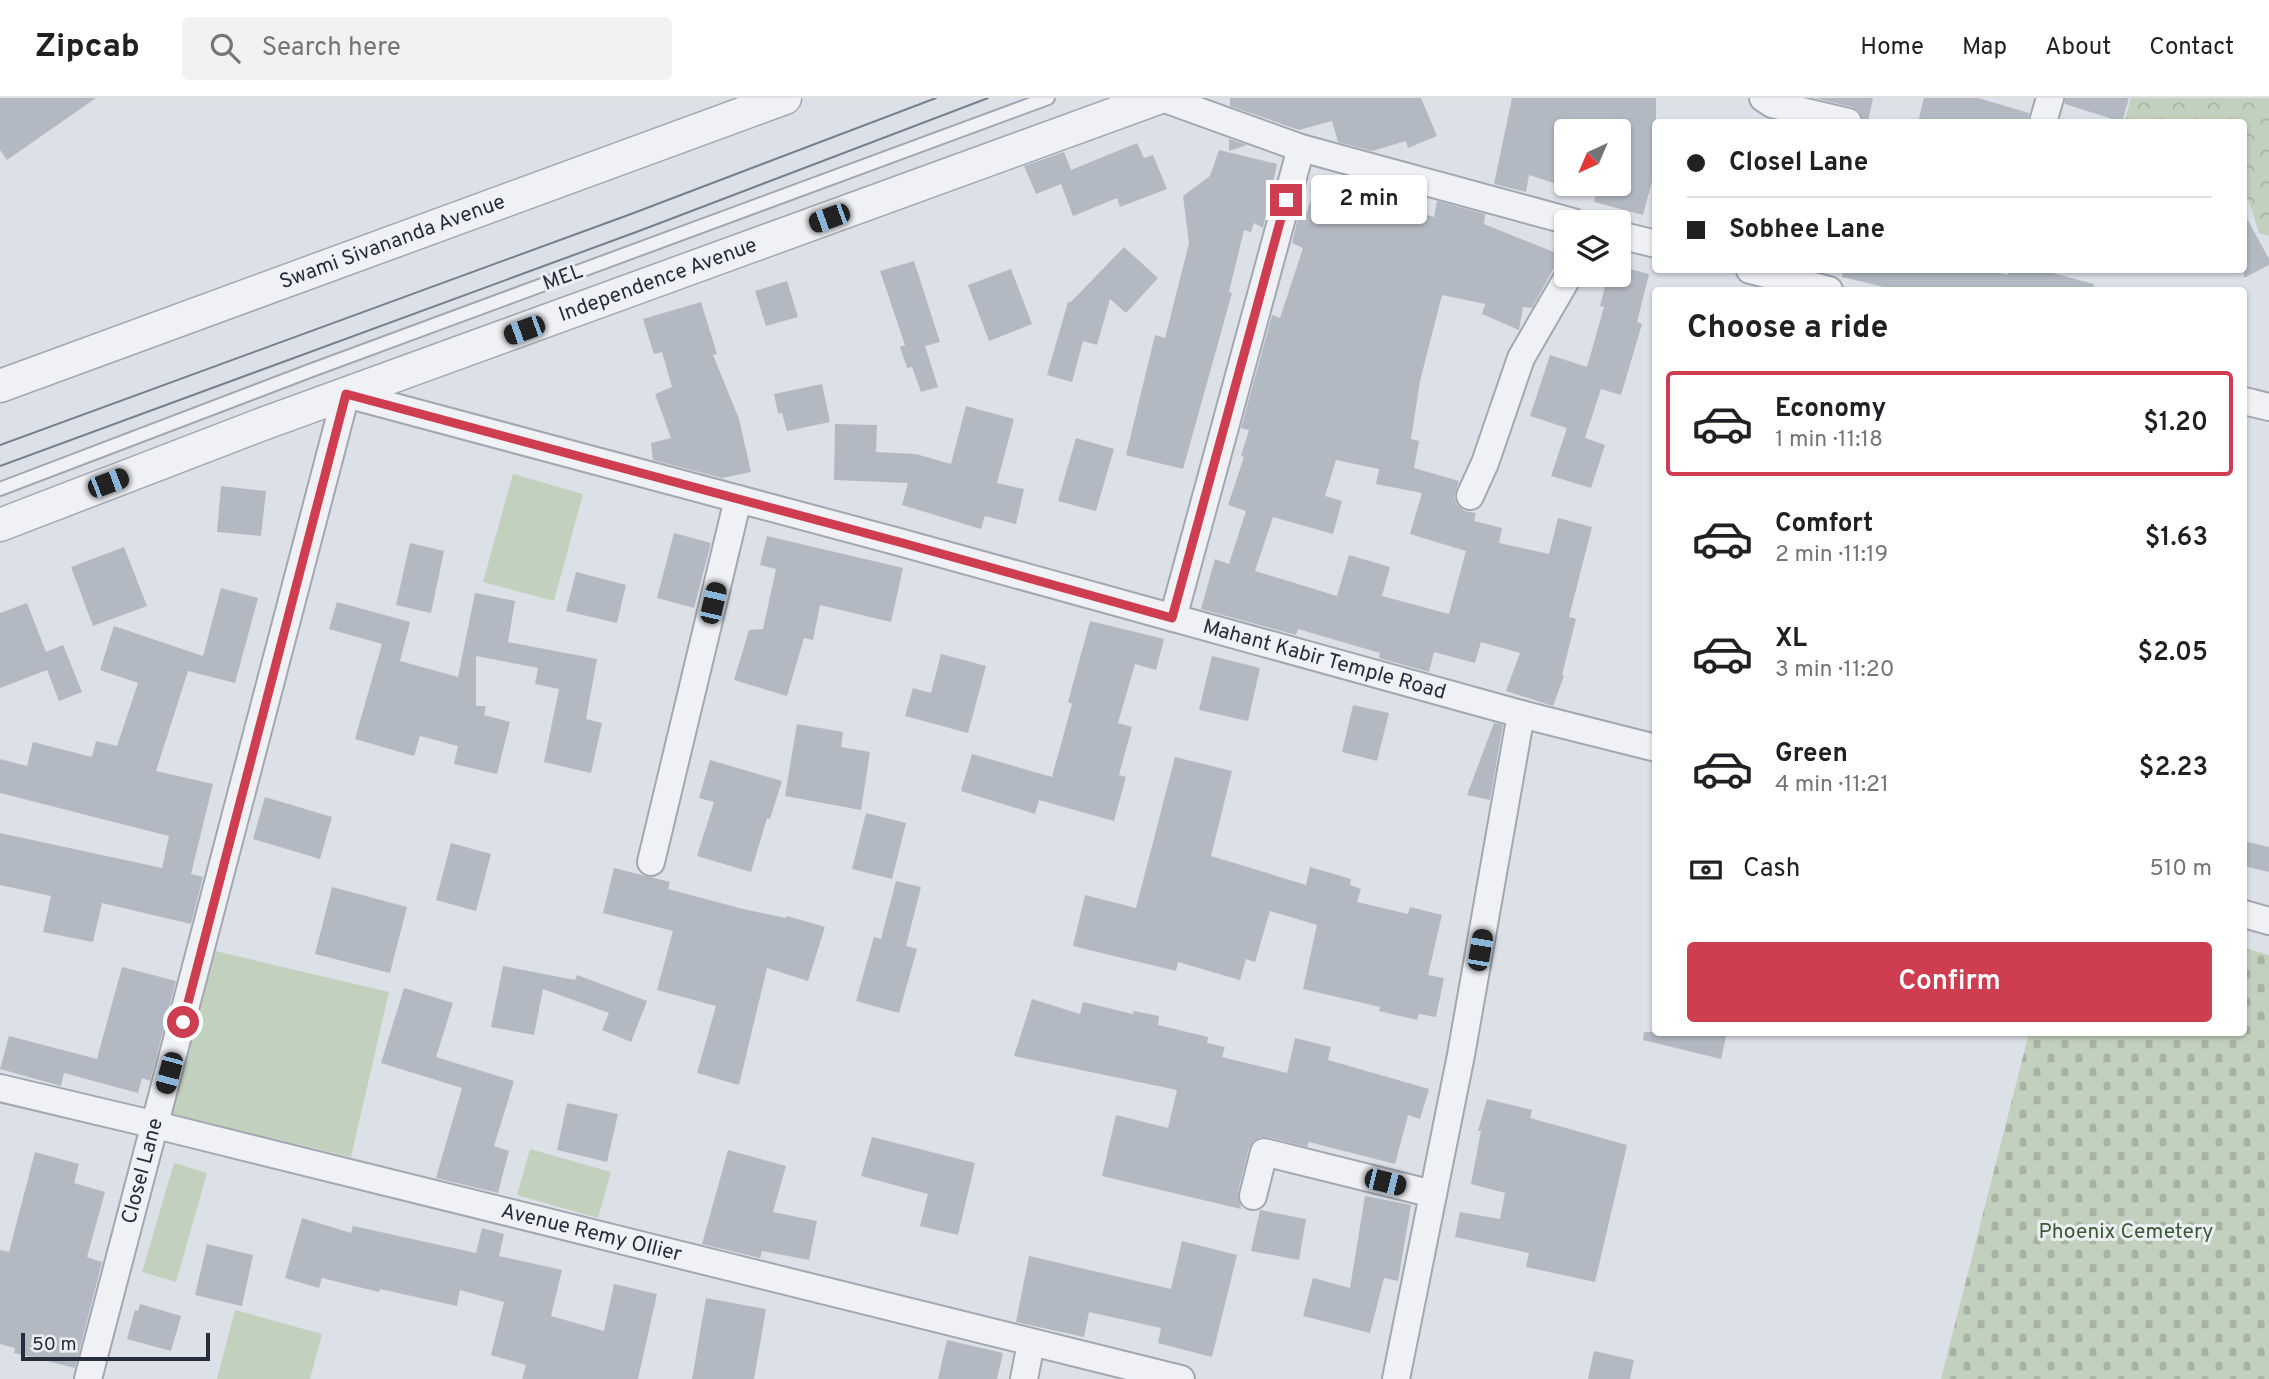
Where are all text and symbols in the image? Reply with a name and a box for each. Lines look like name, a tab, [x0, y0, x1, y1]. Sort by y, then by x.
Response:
search box	[182, 17, 672, 80]
text: Zipcab	[35, 27, 140, 69]
icon: search	[206, 29, 244, 67]
text: Search here	[262, 32, 401, 65]
text: Home	[1860, 33, 1924, 63]
text: Map	[1962, 33, 2007, 63]
text: About	[2045, 33, 2111, 63]
text: Contact	[2149, 33, 2234, 63]
north arrow	[1554, 119, 1631, 196]
map controls	[1554, 119, 1631, 287]
text: Closel Lane	[1729, 147, 1868, 180]
callout: 2 min	[1310, 176, 1426, 224]
route end	[1270, 184, 1302, 216]
text: 2 min	[1339, 185, 1399, 214]
street label: Swami Sivananda Avenue	[276, 188, 509, 296]
car	[806, 201, 853, 235]
button: layers	[1554, 210, 1631, 287]
text: Sobhee Lane	[1729, 214, 1885, 247]
street label: Independence Avenue	[555, 232, 761, 329]
street label: MEL	[539, 258, 587, 298]
text: Choose a ride	[1687, 309, 1888, 349]
car	[501, 313, 548, 347]
icon: car	[1691, 392, 1754, 455]
text: Economy	[1775, 393, 1886, 426]
text: $1.20	[2143, 407, 2208, 440]
text: 1 min · 11:18	[1775, 426, 1883, 455]
car	[85, 466, 132, 500]
icon: car	[1691, 507, 1754, 570]
text: Comfort	[1775, 508, 1873, 541]
text: $1.63	[2145, 522, 2208, 555]
text: 2 min · 11:19	[1775, 541, 1888, 570]
car	[699, 580, 728, 626]
street label: Mahant Kabir Temple Road	[1200, 613, 1449, 706]
icon: car	[1691, 622, 1754, 685]
text: XL	[1775, 623, 1807, 656]
text: $2.05	[2137, 637, 2208, 670]
text: 3 min · 11:20	[1775, 656, 1895, 685]
icon: car	[1691, 737, 1754, 800]
text: Green	[1775, 738, 1848, 771]
text: $2.23	[2139, 752, 2208, 785]
text: 4 min · 11:21	[1775, 771, 1889, 800]
icon: cash	[1687, 851, 1725, 889]
text: Cash	[1743, 853, 1800, 886]
text: 510 m	[2149, 855, 2212, 884]
car	[1467, 927, 1494, 973]
button: Confirm	[1687, 942, 2212, 1022]
route start	[167, 1006, 199, 1038]
car	[154, 1050, 185, 1096]
street label: Closel Lane	[116, 1115, 169, 1227]
car	[1363, 1167, 1408, 1197]
street label: Avenue Remy Ollier	[498, 1198, 685, 1268]
park label: Phoenix Cemetery	[2039, 1219, 2213, 1246]
scale bar	[21, 1330, 210, 1362]
text: 50 m	[32, 1333, 77, 1357]

